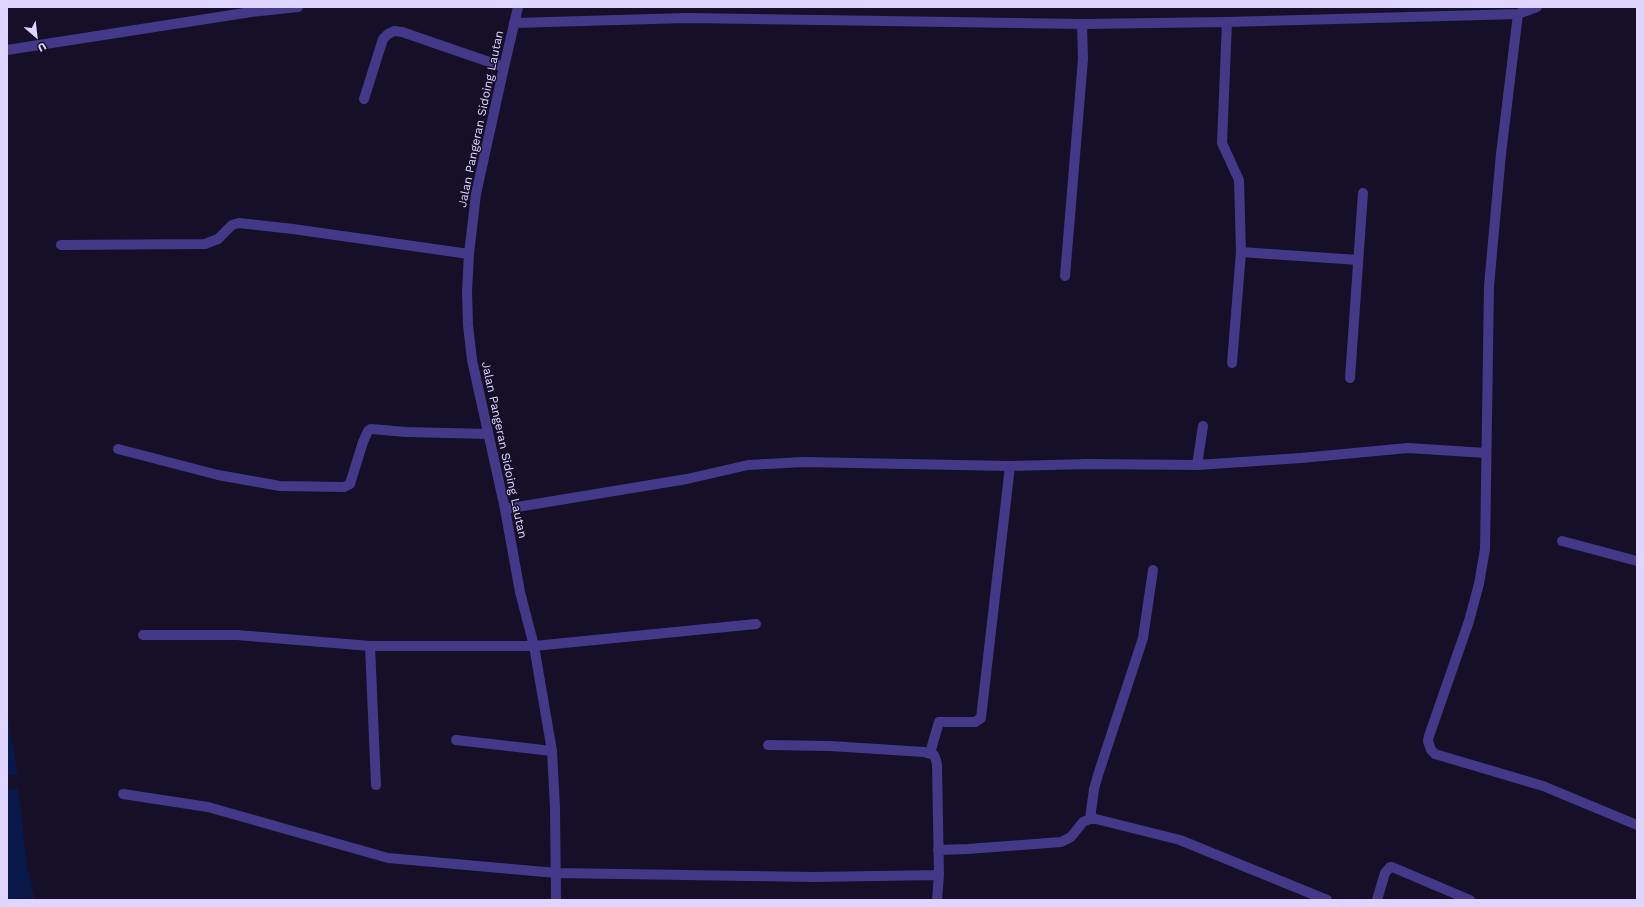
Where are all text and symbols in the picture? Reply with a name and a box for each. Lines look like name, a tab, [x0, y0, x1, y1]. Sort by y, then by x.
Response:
north arrow	[16, 16, 56, 56]
street label: Jalan Pangeran Sidoing Lautan	[455, 29, 507, 209]
text: U	[35, 39, 48, 55]
street label: Jalan Pangeran Sidoing Lautan	[478, 360, 530, 540]

